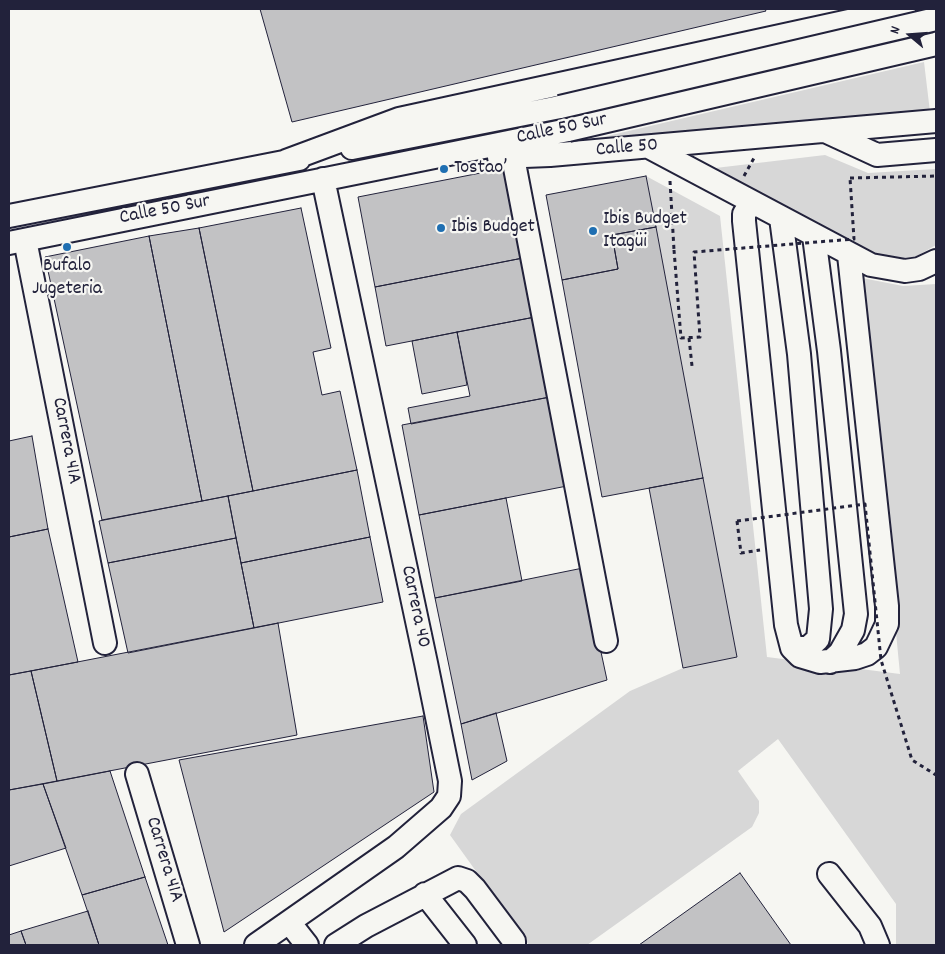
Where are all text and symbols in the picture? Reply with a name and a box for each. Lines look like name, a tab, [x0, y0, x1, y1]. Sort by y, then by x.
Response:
north arrow	[885, 10, 935, 60]
text: N	[885, 24, 906, 37]
street label: Calle 50 Sur	[515, 109, 609, 151]
street label: Calle 50	[595, 134, 659, 164]
place label: Tostao’	[454, 157, 507, 181]
marker: Tostao’	[438, 163, 450, 175]
street label: Calle 50 Sur	[118, 190, 212, 232]
place label: Ibis Budget Itagüi	[603, 208, 687, 255]
place label: Ibis Budget	[451, 216, 535, 240]
marker: Ibis Budget	[435, 222, 447, 234]
marker: Ibis Budget Itagüi	[587, 225, 599, 237]
marker: Bufalo Jugeteria	[61, 241, 73, 253]
place label: Bufalo Jugeteria	[32, 255, 102, 302]
street label: Carrera 41A	[45, 396, 85, 486]
street label: Carrera 40	[394, 564, 434, 650]
street label: Carrera 41A	[139, 814, 187, 906]

